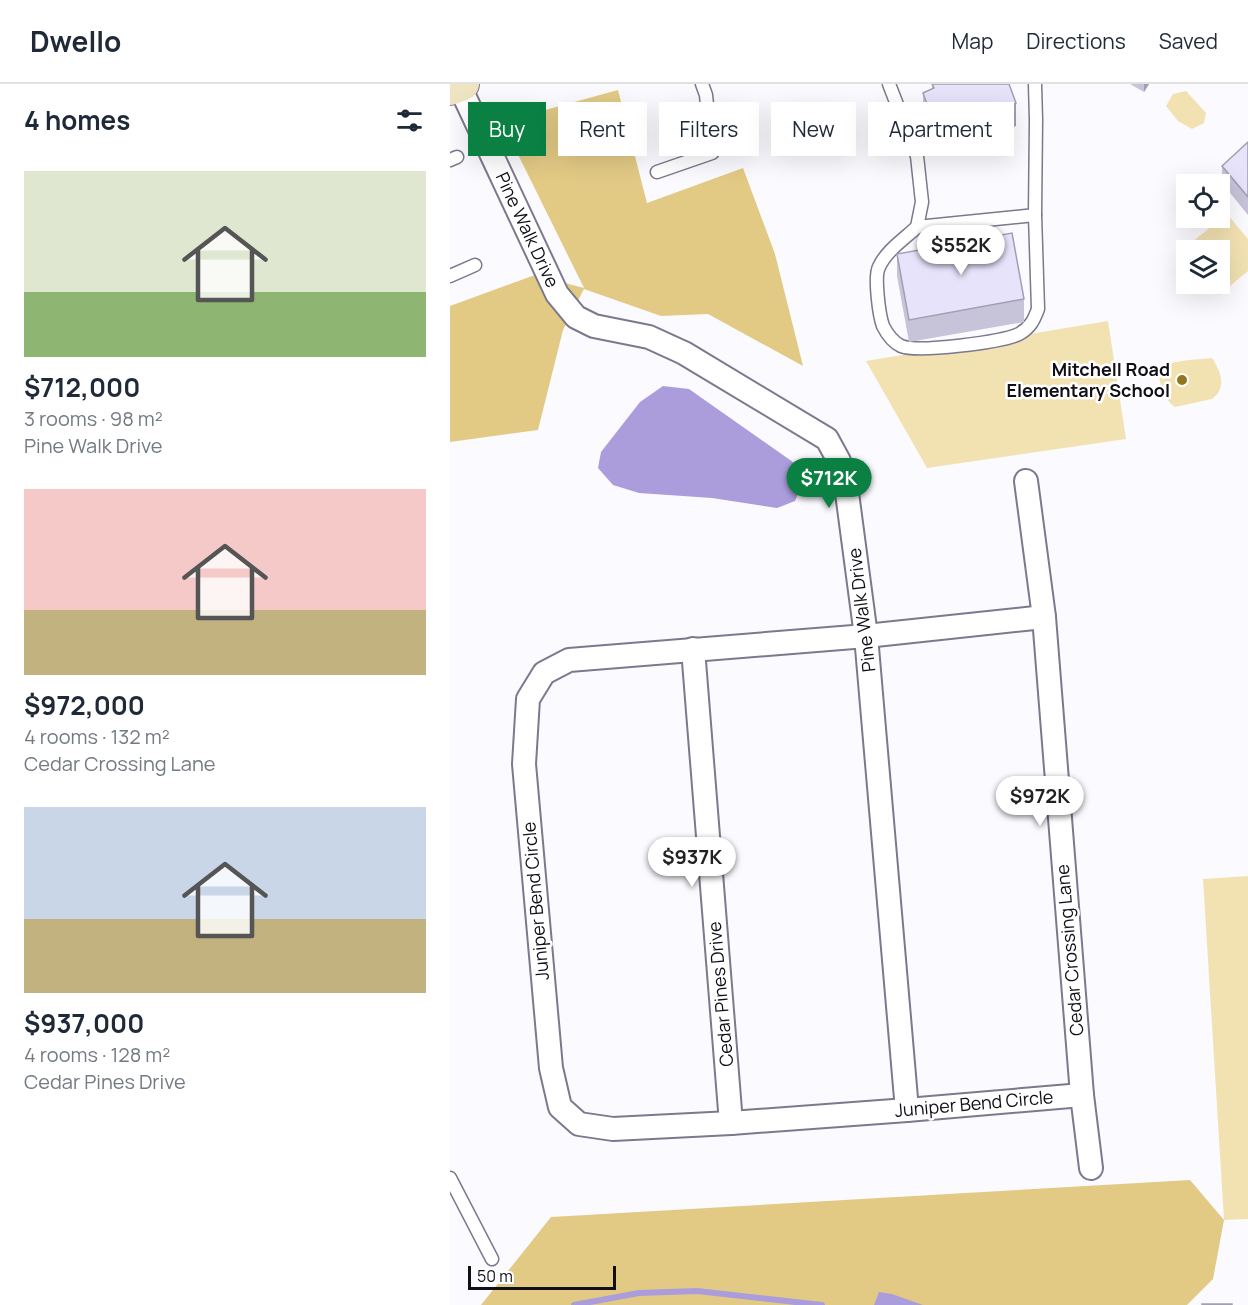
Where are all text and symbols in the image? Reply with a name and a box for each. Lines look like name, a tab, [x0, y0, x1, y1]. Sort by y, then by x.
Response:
text: Dwello	[30, 22, 121, 60]
text: Map	[952, 27, 993, 55]
text: Directions	[1026, 27, 1126, 55]
text: Saved	[1159, 27, 1218, 55]
text: 4 homes	[24, 102, 130, 138]
chip: Buy	[468, 102, 546, 156]
chip: Rent	[558, 102, 647, 156]
chip: Filters	[659, 102, 759, 156]
chip: New	[771, 102, 856, 156]
chip: Apartment	[868, 102, 1014, 156]
icon: filters	[393, 104, 426, 137]
street label: Pine Walk Drive	[491, 168, 565, 291]
map controls	[1176, 174, 1230, 294]
button: locate	[1176, 174, 1230, 228]
icon: home	[171, 210, 279, 318]
pin: $552K	[919, 225, 1003, 276]
text: $552K	[931, 231, 991, 258]
button: layers	[1176, 240, 1230, 294]
place label: Mitchell Road Elementary School	[1007, 357, 1170, 402]
text: $712,000	[24, 369, 140, 405]
marker: Mitchell Road Elementary School	[1175, 373, 1189, 387]
text: 3 rooms · 98 m²	[24, 405, 163, 432]
text: Pine Walk Drive	[24, 432, 163, 459]
pin: $712K	[787, 458, 871, 509]
text: $712K	[801, 464, 857, 491]
icon: home	[171, 528, 279, 636]
street label: Pine Walk Drive	[842, 547, 881, 673]
text: $972,000	[24, 687, 145, 723]
text: 4 rooms · 132 m²	[24, 723, 170, 750]
text: Cedar Crossing Lane	[24, 750, 215, 777]
pin: $972K	[998, 776, 1082, 827]
text: $972K	[1010, 782, 1070, 809]
street label: Juniper Bend Circle	[516, 821, 554, 981]
pin: $937K	[650, 837, 734, 888]
text: $937K	[662, 843, 722, 870]
icon: home	[171, 846, 279, 954]
street label: Cedar Crossing Lane	[1050, 863, 1088, 1037]
street label: Cedar Pines Drive	[702, 921, 738, 1068]
text: $937,000	[24, 1005, 144, 1041]
text: 4 rooms · 128 m²	[24, 1041, 170, 1068]
text: Cedar Pines Drive	[24, 1068, 186, 1095]
street label: Juniper Bend Circle	[894, 1084, 1054, 1122]
scale bar	[468, 1263, 616, 1290]
text: 50 m	[477, 1265, 513, 1287]

